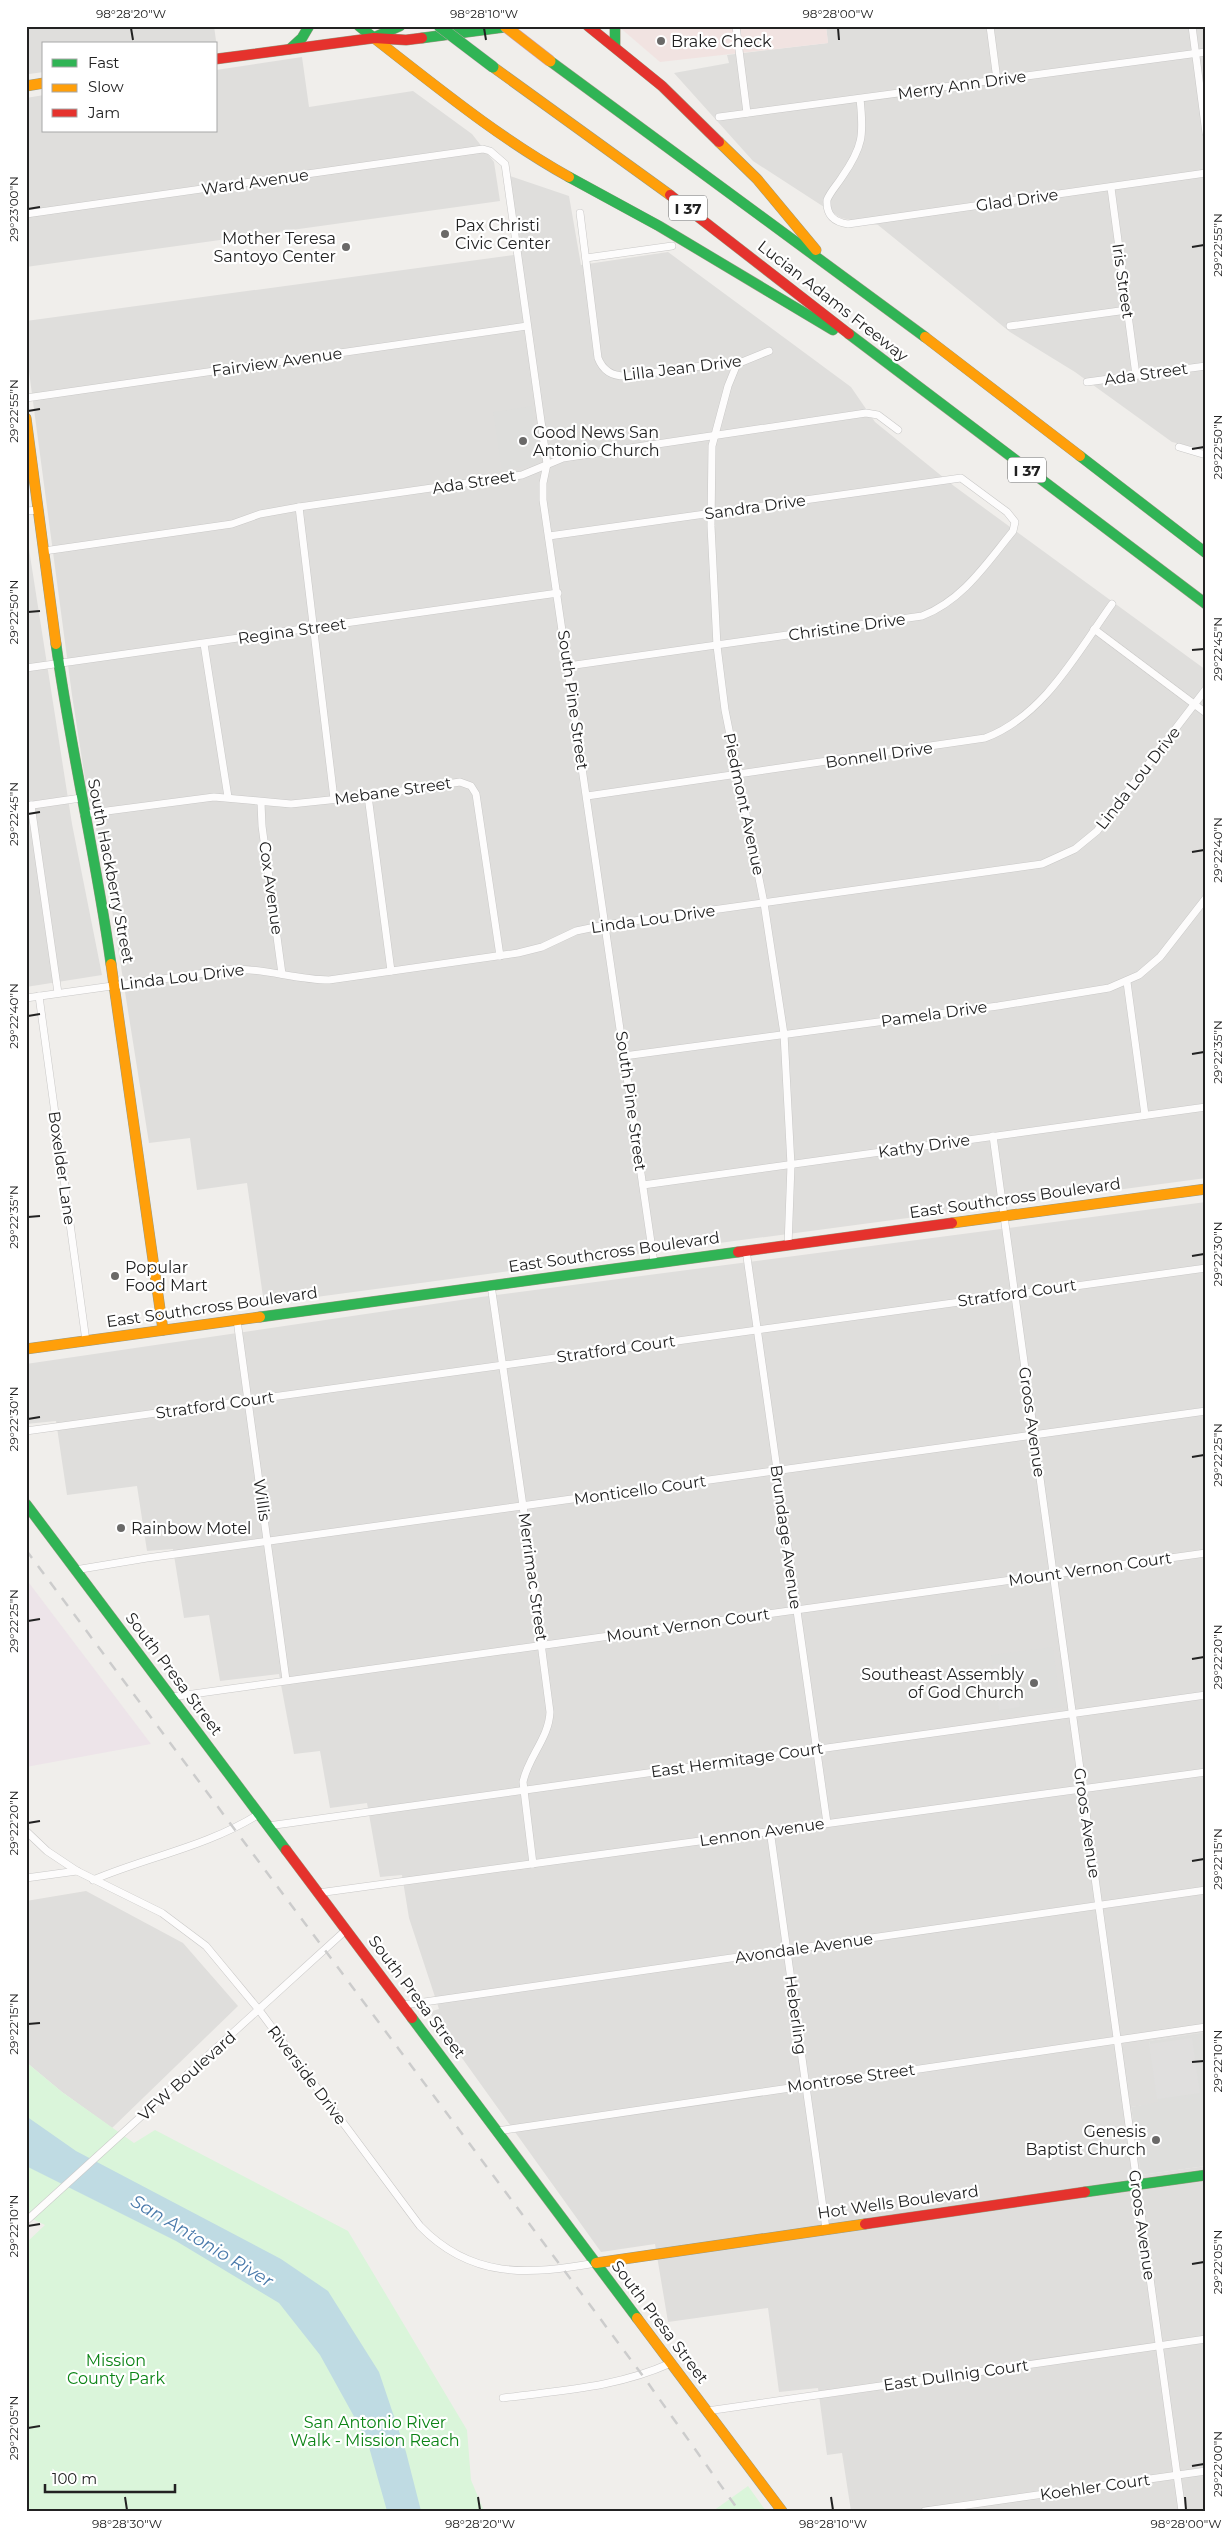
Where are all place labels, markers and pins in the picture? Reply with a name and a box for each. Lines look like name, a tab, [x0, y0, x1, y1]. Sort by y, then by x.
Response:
place label: Brake Check	[671, 32, 772, 51]
marker: Brake Check	[655, 35, 667, 47]
place label: Pax Christi Civic Center	[455, 216, 551, 253]
marker: Pax Christi Civic Center	[439, 228, 451, 240]
place label: Mother Teresa Santoyo Center	[214, 229, 336, 266]
marker: Mother Teresa Santoyo Center	[340, 241, 352, 253]
place label: Good News San Antonio Church	[533, 423, 660, 460]
marker: Good News San Antonio Church	[517, 435, 529, 447]
place label: Popular Food Mart	[125, 1258, 208, 1295]
marker: Popular Food Mart	[109, 1270, 121, 1282]
place label: Rainbow Motel	[131, 1519, 251, 1538]
marker: Rainbow Motel	[115, 1522, 127, 1534]
place label: Southeast Assembly of God Church	[861, 1665, 1024, 1702]
marker: Southeast Assembly of God Church	[1028, 1677, 1040, 1689]
place label: Genesis Baptist Church	[1026, 2122, 1146, 2159]
marker: Genesis Baptist Church	[1150, 2134, 1162, 2146]

